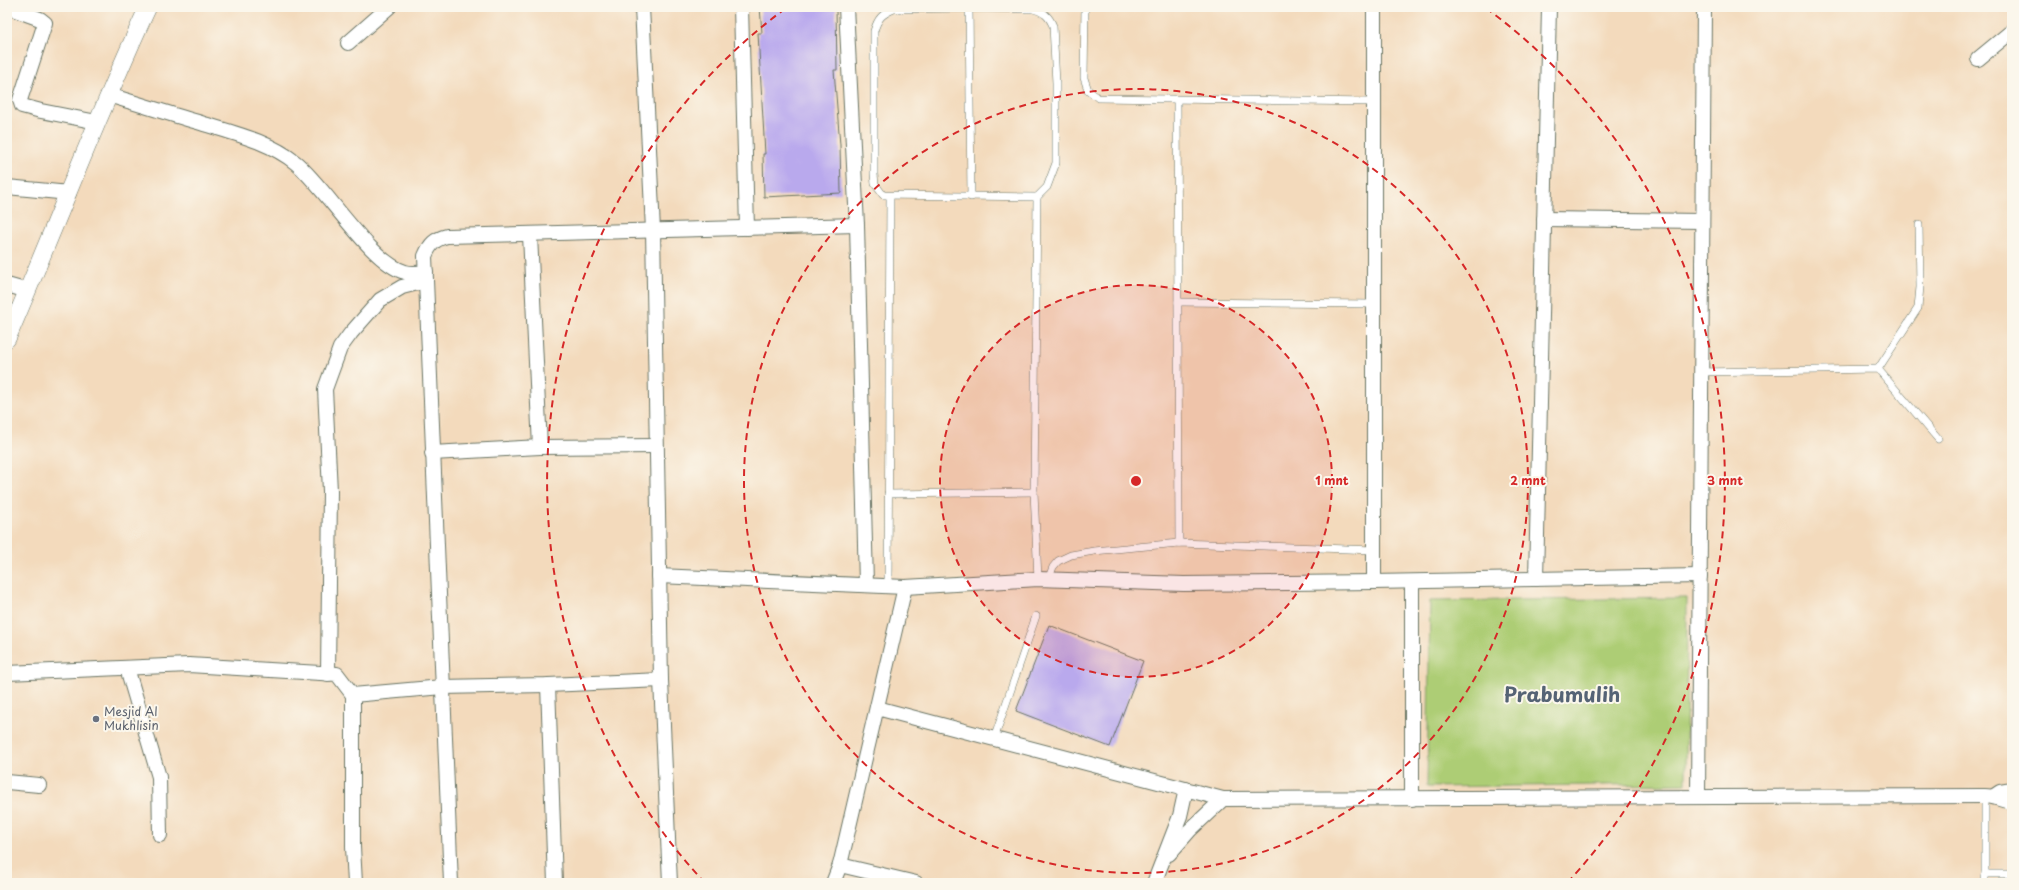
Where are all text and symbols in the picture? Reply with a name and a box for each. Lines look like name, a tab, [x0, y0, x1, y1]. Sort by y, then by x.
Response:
text: 1 mnt	[1315, 471, 1349, 489]
text: 2 mnt	[1510, 471, 1546, 489]
text: 3 mnt	[1707, 471, 1743, 489]
centre of rings	[1129, 474, 1143, 488]
district label: Prabumulih	[1504, 679, 1620, 709]
place label: Mesjid Al Mukhlisin	[104, 702, 159, 734]
marker: Mesjid Al Mukhlisin	[91, 714, 101, 724]

